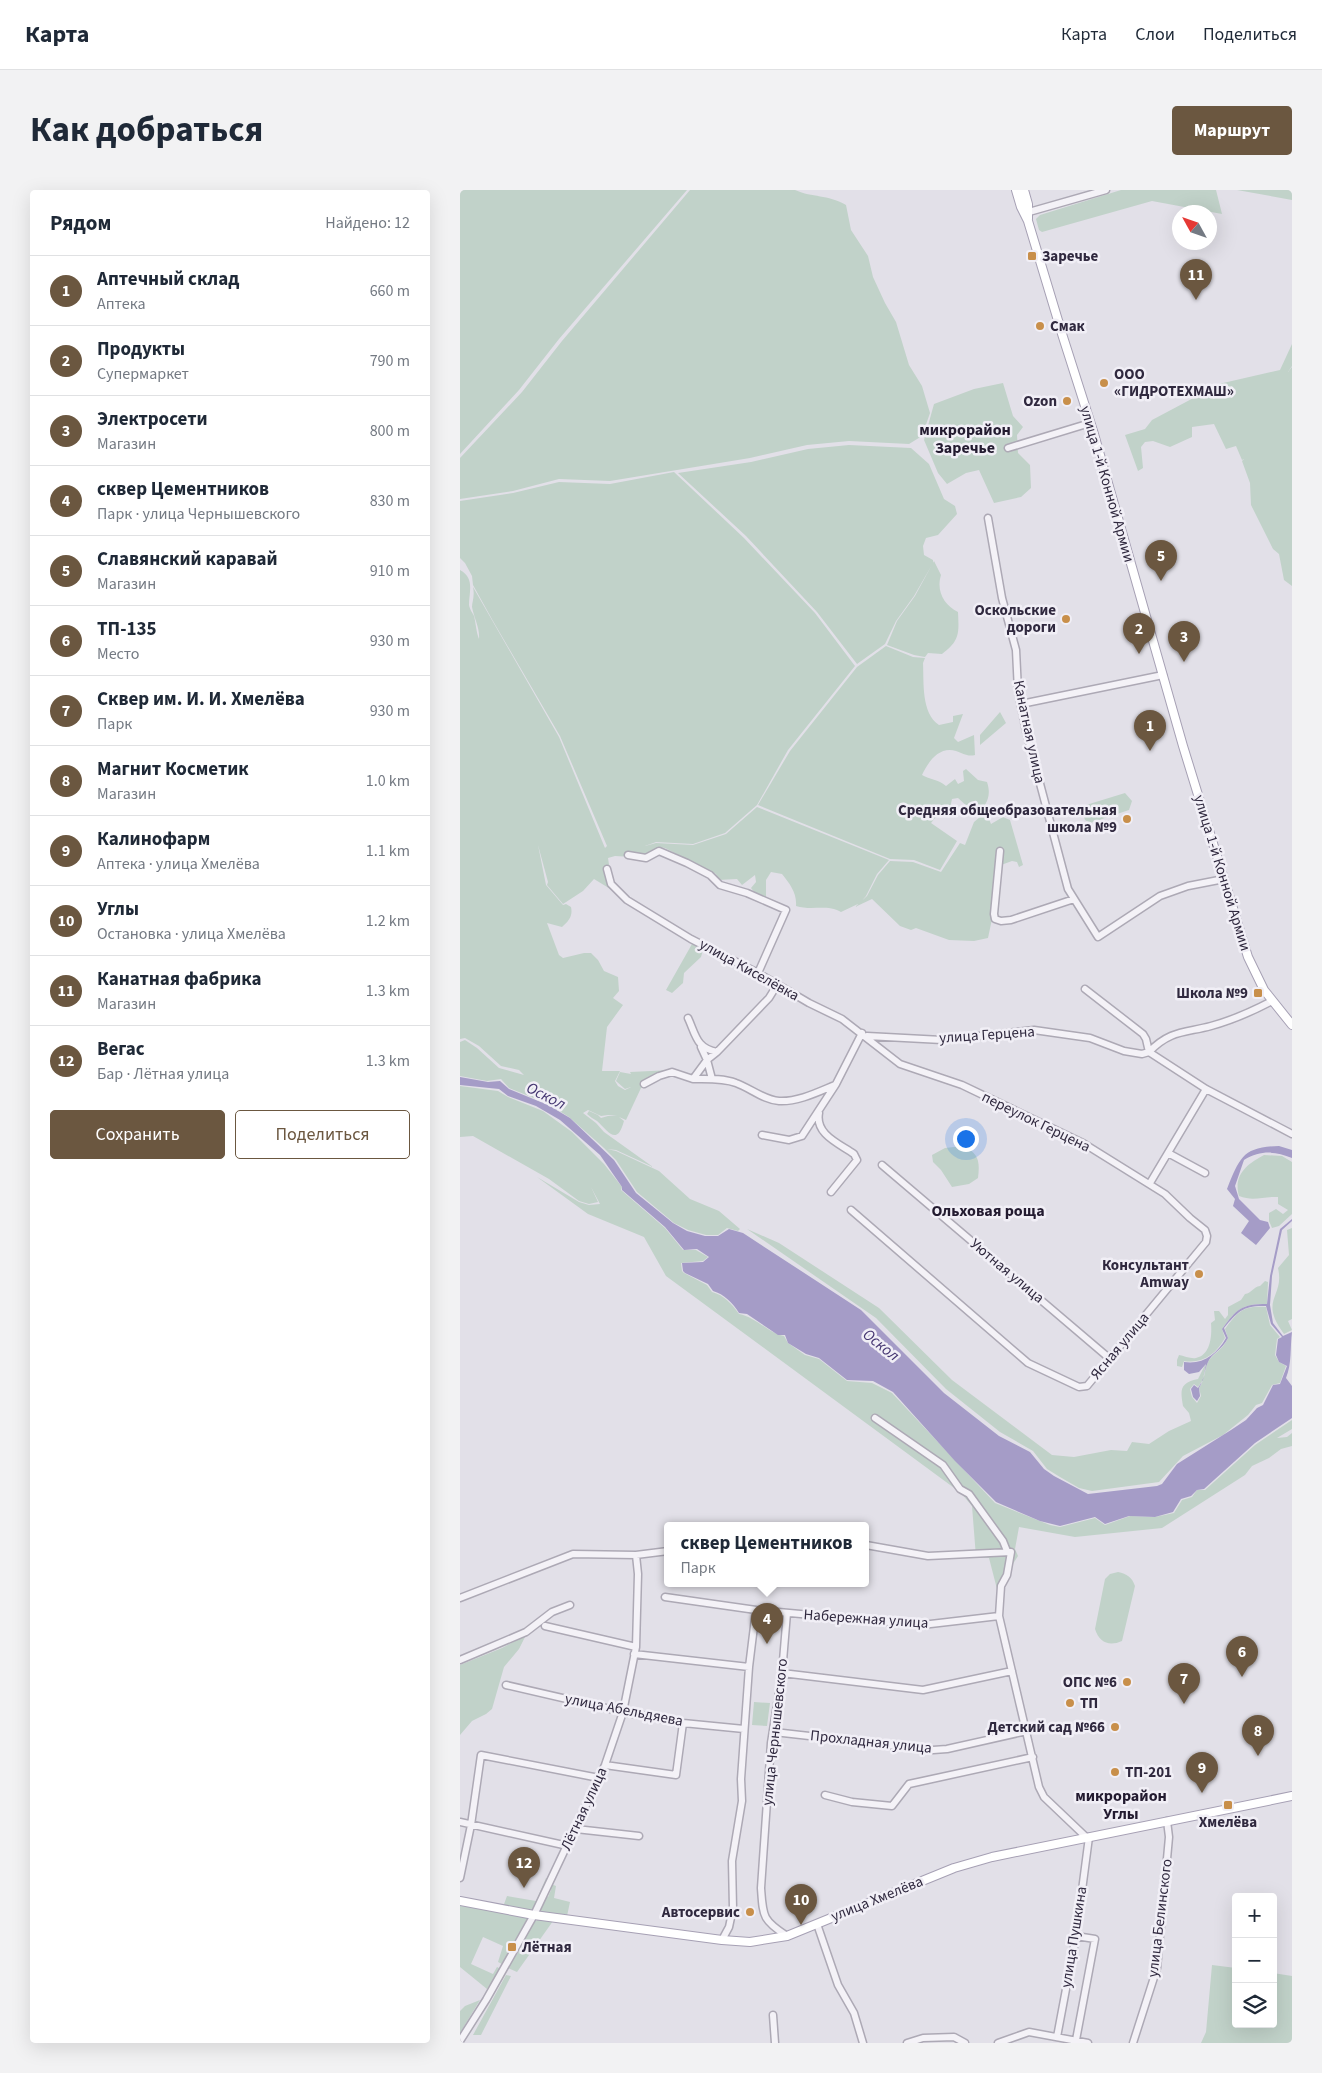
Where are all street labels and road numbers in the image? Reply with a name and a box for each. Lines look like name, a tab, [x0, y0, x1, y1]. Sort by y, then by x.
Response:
street label: улица 1-й Конной Армии	[1075, 403, 1139, 565]
street label: Канатная улица	[1008, 678, 1050, 786]
street label: улица 1-й Конной Армии	[1188, 792, 1256, 954]
street label: улица Киселёвка	[695, 934, 803, 1006]
street label: улица Герцена	[938, 1021, 1036, 1049]
street label: переулок Герцена	[978, 1087, 1094, 1157]
street label: Уютная улица	[965, 1234, 1049, 1308]
street label: Ясная улица	[1086, 1308, 1154, 1384]
street label: Набережная улица	[803, 1604, 929, 1634]
street label: улица Чернышевского	[757, 1657, 793, 1807]
street label: улица Абельдяева	[563, 1688, 685, 1732]
street label: Прохладная улица	[809, 1725, 933, 1759]
street label: Лётная улица	[556, 1764, 612, 1854]
street label: улица Белинского	[1142, 1858, 1178, 1978]
street label: улица Хмелёва	[828, 1871, 926, 1927]
street label: улица Пушкина	[1056, 1885, 1092, 1989]

